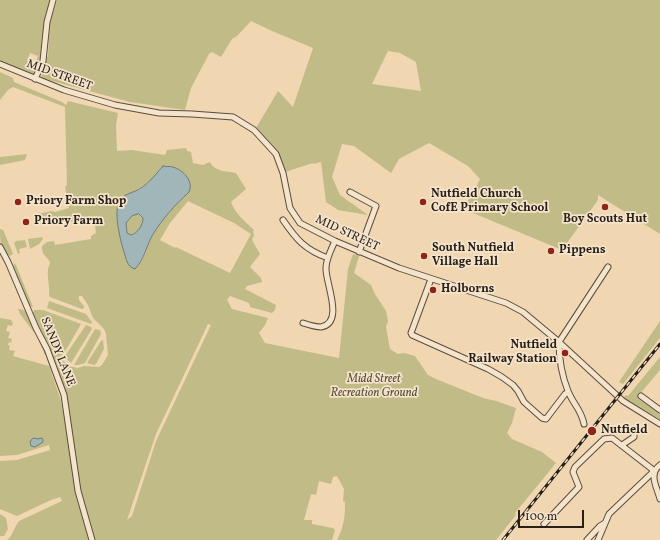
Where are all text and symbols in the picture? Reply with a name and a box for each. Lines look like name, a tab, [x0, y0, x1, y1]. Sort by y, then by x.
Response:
street label: MID STREET	[24, 57, 94, 95]
place label: Nutfield Church CofE Primary School	[431, 188, 548, 216]
place label: Priory Farm Shop	[26, 195, 126, 209]
marker: Priory Farm Shop	[13, 197, 23, 207]
marker: Nutfield Church CofE Primary School	[418, 197, 428, 207]
marker: Boy Scouts Hut	[600, 202, 610, 212]
street label: MID STREET	[313, 213, 381, 255]
place label: Boy Scouts Hut	[563, 213, 647, 227]
place label: Priory Farm	[34, 215, 103, 229]
marker: Priory Farm	[21, 217, 31, 227]
place label: South Nutfield Village Hall	[432, 242, 514, 270]
place label: Pippens	[559, 244, 606, 258]
marker: Pippens	[546, 246, 556, 256]
marker: South Nutfield Village Hall	[419, 251, 429, 261]
place label: Holborns	[441, 283, 494, 297]
marker: Holborns	[428, 285, 438, 295]
street label: SANDY LANE	[37, 315, 77, 389]
place label: Nutfield Railway Station	[468, 339, 557, 367]
marker: Nutfield Railway Station	[560, 348, 570, 358]
park label: Midd Street Recreation Ground	[330, 373, 418, 401]
place label: Nutfield	[601, 424, 647, 438]
marker: Nutfield	[586, 425, 598, 437]
scale bar	[520, 502, 586, 528]
text: 100 m	[525, 509, 557, 525]

